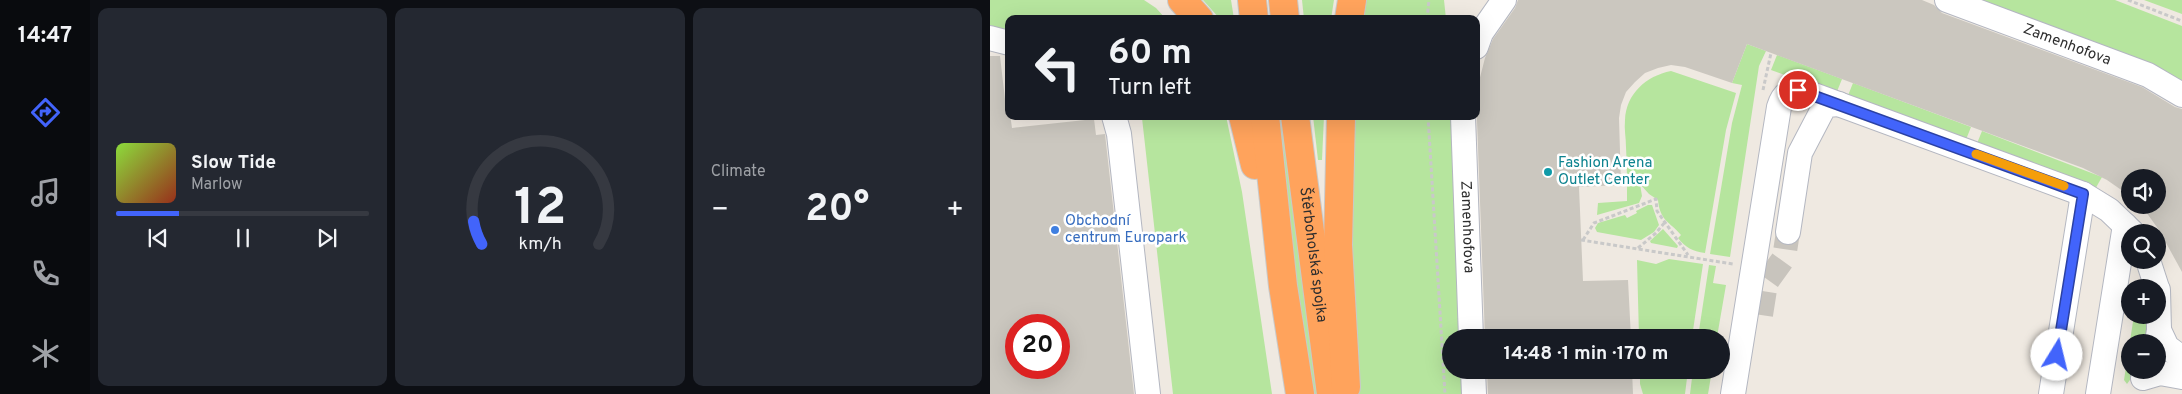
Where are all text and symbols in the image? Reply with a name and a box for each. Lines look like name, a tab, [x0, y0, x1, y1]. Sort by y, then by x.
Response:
street label: Zamenhofova	[2020, 20, 2114, 70]
text: 14:47	[18, 23, 72, 50]
text: 60 m	[1108, 32, 1192, 76]
icon: left	[1025, 35, 1090, 100]
pin	[1777, 69, 1819, 111]
text: Turn left	[1108, 75, 1191, 102]
icon: arrive	[1784, 76, 1812, 104]
icon: directions	[28, 95, 63, 130]
text: Slow Tide	[191, 151, 276, 175]
place label: Fashion Arena Outlet Center	[1558, 154, 1652, 190]
text: Climate	[711, 162, 766, 182]
marker: Fashion Arena Outlet Center	[1542, 166, 1554, 178]
map controls	[2121, 169, 2166, 379]
button: sound	[2121, 169, 2166, 214]
icon: music	[28, 175, 63, 210]
text: Marlow	[191, 175, 243, 195]
text: 12	[514, 177, 566, 243]
street label: Zamenhofova	[1456, 180, 1478, 274]
text: 20°	[805, 186, 869, 235]
street label: Štěrboholská spojka	[1295, 186, 1331, 324]
text: −	[711, 193, 729, 229]
text: +	[946, 193, 964, 229]
place label: Obchodní centrum Europark	[1065, 212, 1186, 248]
icon: previous	[144, 224, 172, 252]
icon: pause	[229, 224, 257, 252]
icon: next	[313, 224, 341, 252]
marker: Obchodní centrum Europark	[1049, 224, 1061, 236]
button: search	[2121, 224, 2166, 269]
text: km/h	[518, 233, 562, 256]
icon: phone	[28, 256, 63, 291]
button: +	[2121, 279, 2166, 324]
speed limit sign: 20	[1005, 314, 1070, 379]
position arrow	[2030, 328, 2082, 380]
button: −	[2121, 334, 2166, 379]
icon: climate	[28, 336, 63, 371]
text: 14:48 · 1 min · 170 m	[1504, 342, 1668, 366]

